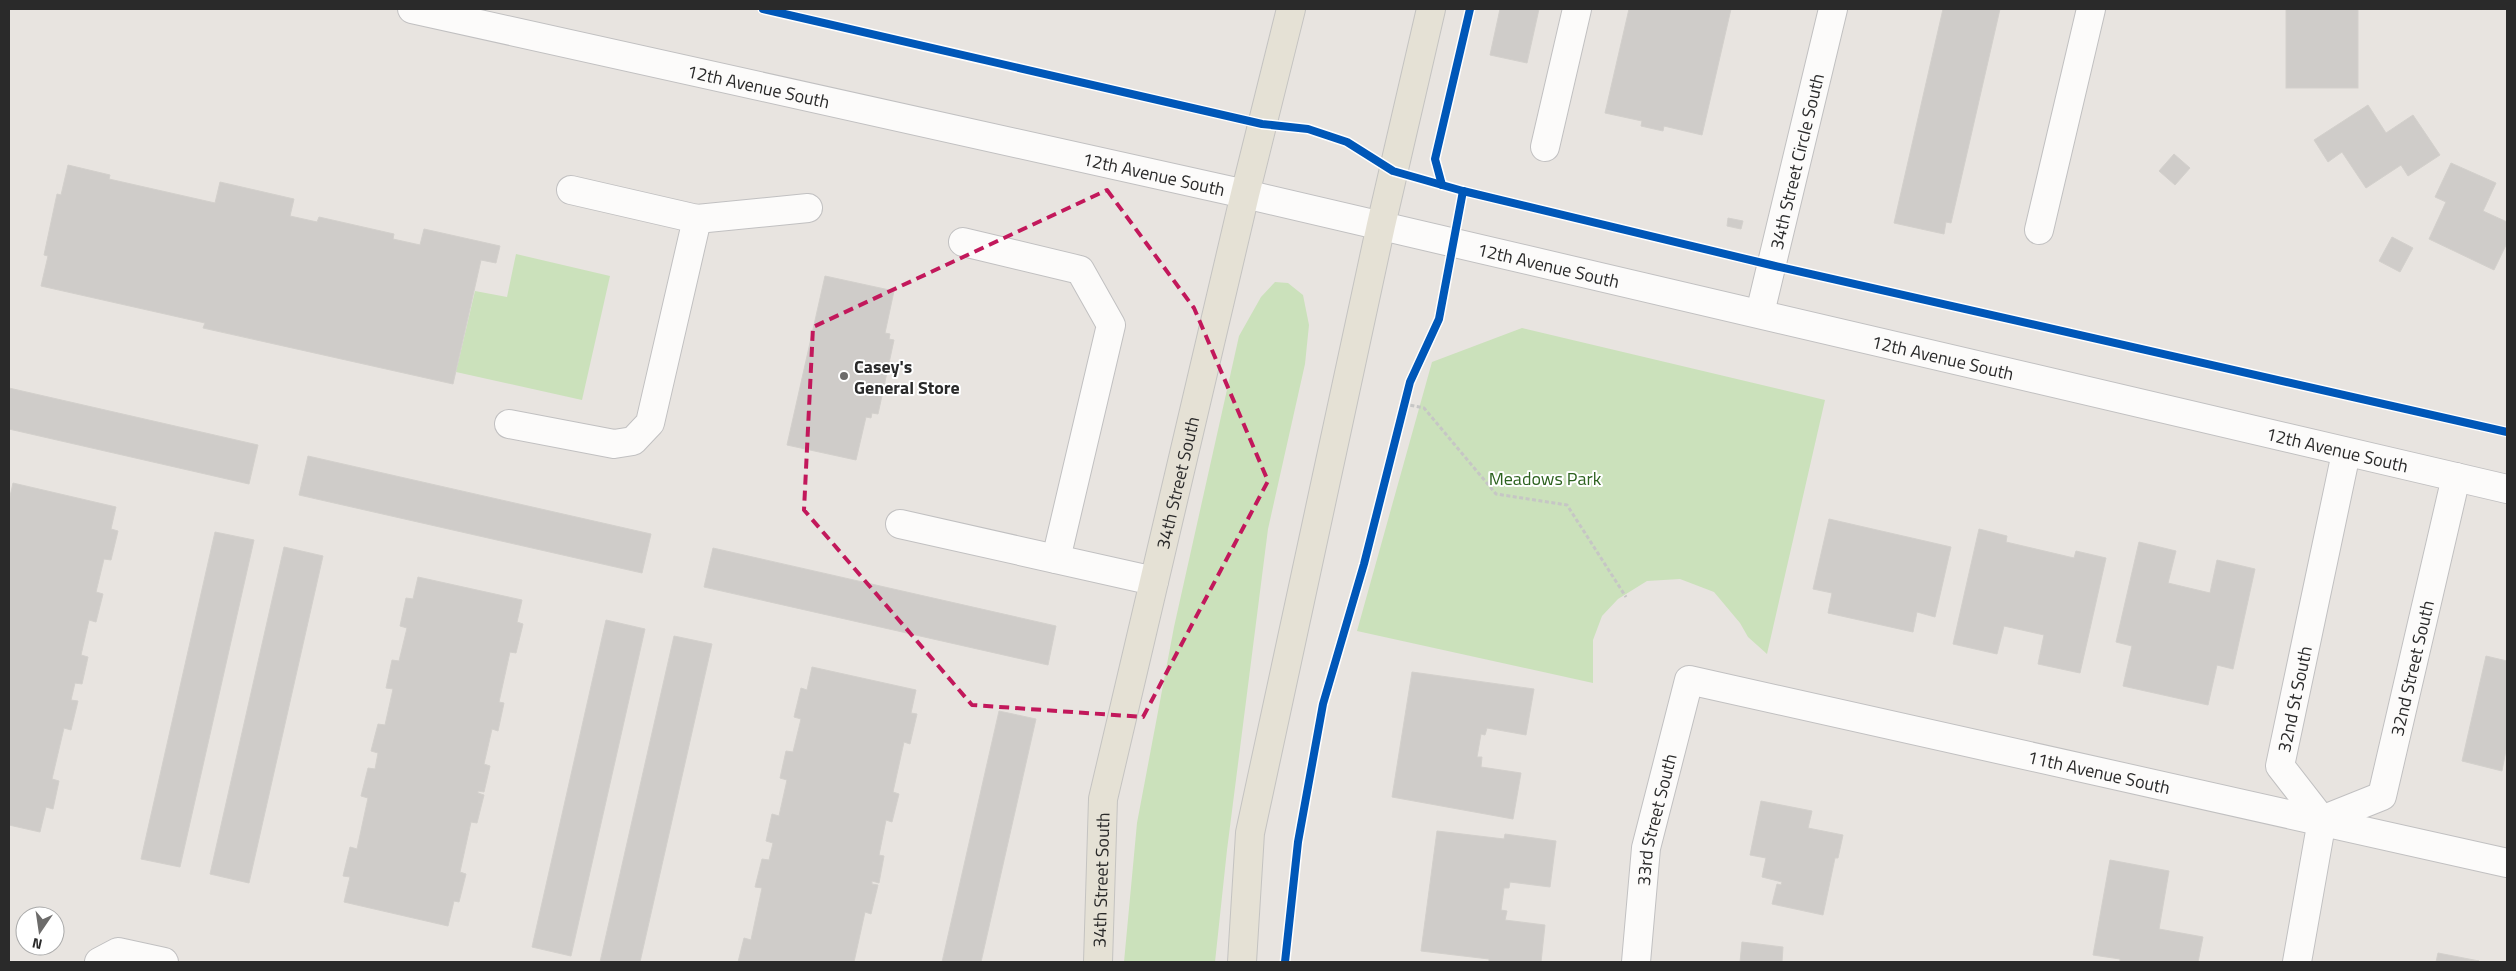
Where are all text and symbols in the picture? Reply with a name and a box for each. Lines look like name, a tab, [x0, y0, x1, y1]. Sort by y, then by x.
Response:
street label: 12th Avenue South	[685, 57, 832, 115]
street label: 34th Street Circle South	[1762, 70, 1831, 252]
street label: 12th Avenue South	[1080, 145, 1228, 203]
street label: 12th Avenue South	[1475, 235, 1622, 295]
street label: 12th Avenue South	[1869, 327, 2017, 387]
place label: Casey's General Store	[854, 353, 960, 401]
marker: Casey's General Store	[838, 370, 850, 382]
street label: 34th Street South	[1149, 414, 1206, 552]
street label: 12th Avenue South	[2263, 420, 2411, 479]
park label: Meadows Park	[1489, 465, 1602, 492]
street label: 32nd Street South	[2383, 597, 2441, 739]
street label: 32nd St South	[2270, 643, 2318, 755]
street label: 11th Avenue South	[2025, 743, 2173, 801]
street label: 33rd Street South	[1629, 751, 1683, 887]
street label: 34th Street South	[1085, 812, 1116, 948]
north arrow	[15, 906, 65, 956]
text: N	[30, 933, 44, 955]

